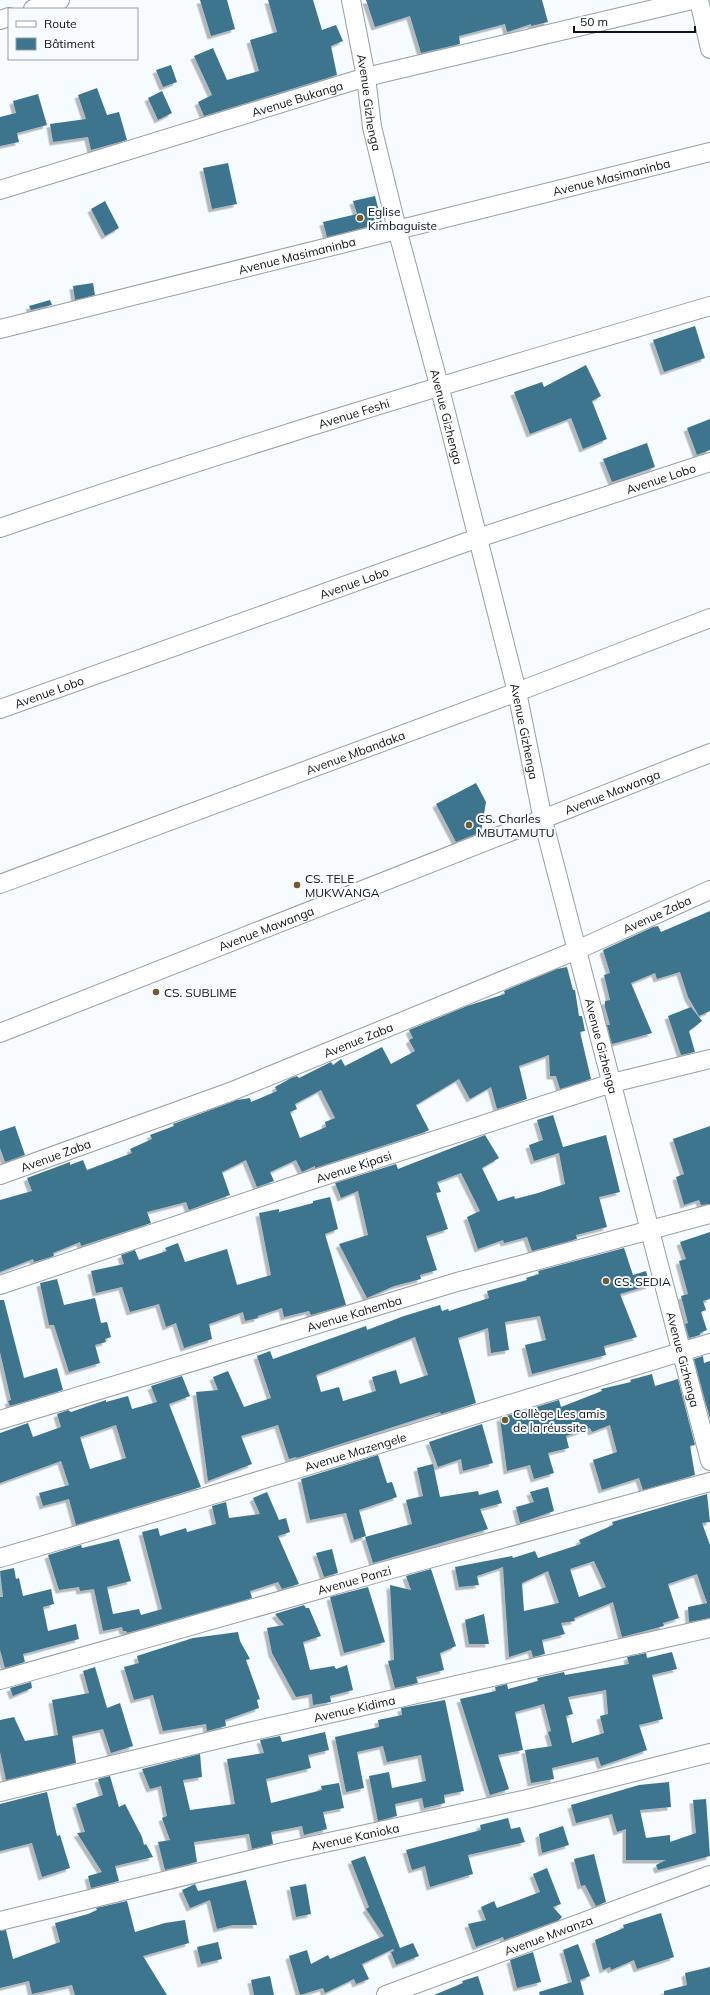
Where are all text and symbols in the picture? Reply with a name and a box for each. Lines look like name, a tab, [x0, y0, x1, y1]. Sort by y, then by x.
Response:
legend	[8, 8, 138, 60]
scale bar	[574, 8, 695, 34]
text: 50 m	[580, 14, 608, 29]
text: Route	[44, 16, 77, 31]
text: Bâtiment	[44, 36, 95, 51]
street label: Avenue Gizhenga	[354, 53, 385, 152]
street label: Avenue Bukanga	[250, 77, 345, 119]
street label: Avenue Masimaninba	[551, 155, 672, 198]
place label: Eglise Kimbaguiste	[368, 204, 437, 233]
marker: Eglise Kimbaguiste	[355, 213, 365, 223]
street label: Avenue Masimaninba	[237, 233, 357, 277]
street label: Avenue Gizhenga	[428, 367, 466, 466]
street label: Avenue Feshi	[316, 395, 391, 431]
street label: Avenue Lobo	[624, 460, 698, 497]
street label: Avenue Lobo	[317, 563, 391, 602]
street label: Avenue Lobo	[12, 672, 86, 711]
street label: Avenue Gizhenga	[507, 681, 542, 781]
street label: Avenue Mbandaka	[304, 727, 407, 777]
street label: Avenue Mawanga	[562, 766, 662, 817]
place label: CS. Charles MBUTAMUTU	[477, 811, 554, 840]
marker: CS. Charles MBUTAMUTU	[464, 820, 474, 830]
place label: CS. TELE MUKWANGA	[305, 871, 380, 900]
marker: CS. TELE MUKWANGA	[292, 880, 302, 890]
street label: Avenue Zaba	[620, 892, 693, 936]
street label: Avenue Mawanga	[216, 902, 316, 954]
place label: CS. SUBLIME	[164, 985, 237, 1000]
marker: CS. SUBLIME	[151, 987, 161, 997]
street label: Avenue Gizhenga	[582, 996, 621, 1095]
street label: Avenue Zaba	[321, 1019, 395, 1060]
street label: Avenue Zaba	[18, 1135, 93, 1175]
street label: Avenue Kipasi	[314, 1147, 394, 1186]
place label: CS. SEDIA	[614, 1274, 671, 1289]
marker: CS. SEDIA	[601, 1276, 611, 1286]
street label: Avenue Kahemba	[305, 1292, 403, 1334]
street label: Avenue Gizhenga	[664, 1310, 703, 1409]
place label: Collège Les amis de la réussite	[513, 1406, 605, 1435]
marker: Collège Les amis de la réussite	[500, 1415, 510, 1425]
street label: Avenue Mazengele	[303, 1429, 408, 1474]
street label: Avenue Panzi	[316, 1562, 393, 1597]
street label: Avenue Kidima	[312, 1692, 396, 1725]
street label: Avenue Kanioka	[310, 1819, 401, 1853]
street label: Avenue Mwanza	[502, 1912, 595, 1958]

